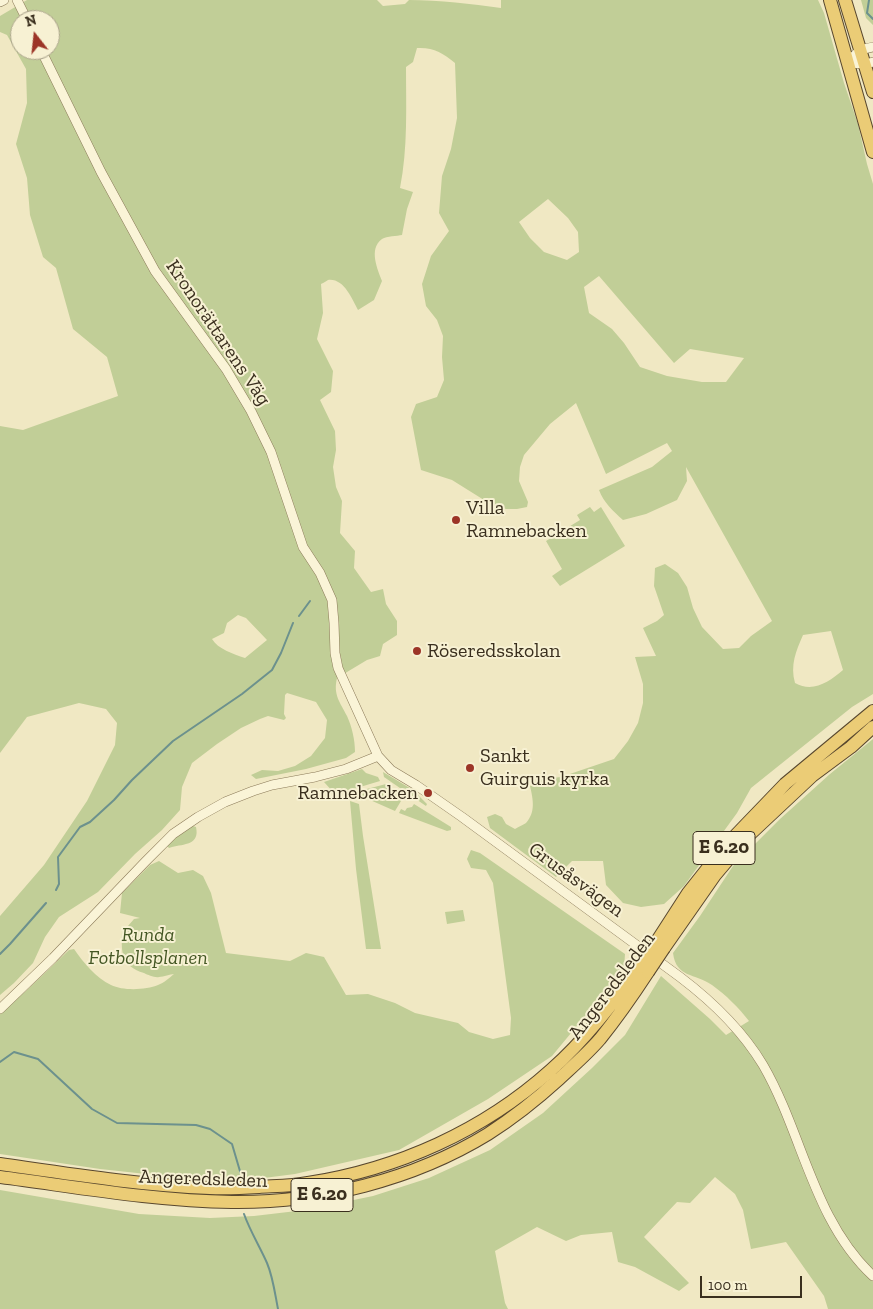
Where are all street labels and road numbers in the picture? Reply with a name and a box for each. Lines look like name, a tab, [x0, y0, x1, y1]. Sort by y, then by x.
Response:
street label: Kronorättarens Väg	[160, 256, 276, 410]
road number: E 6.20	[693, 831, 755, 864]
street label: Grusåsvägen	[524, 837, 628, 923]
street label: Angeredsleden	[564, 927, 660, 1045]
street label: Angeredsleden	[138, 1165, 268, 1193]
road number: E 6.20	[291, 1178, 353, 1212]

